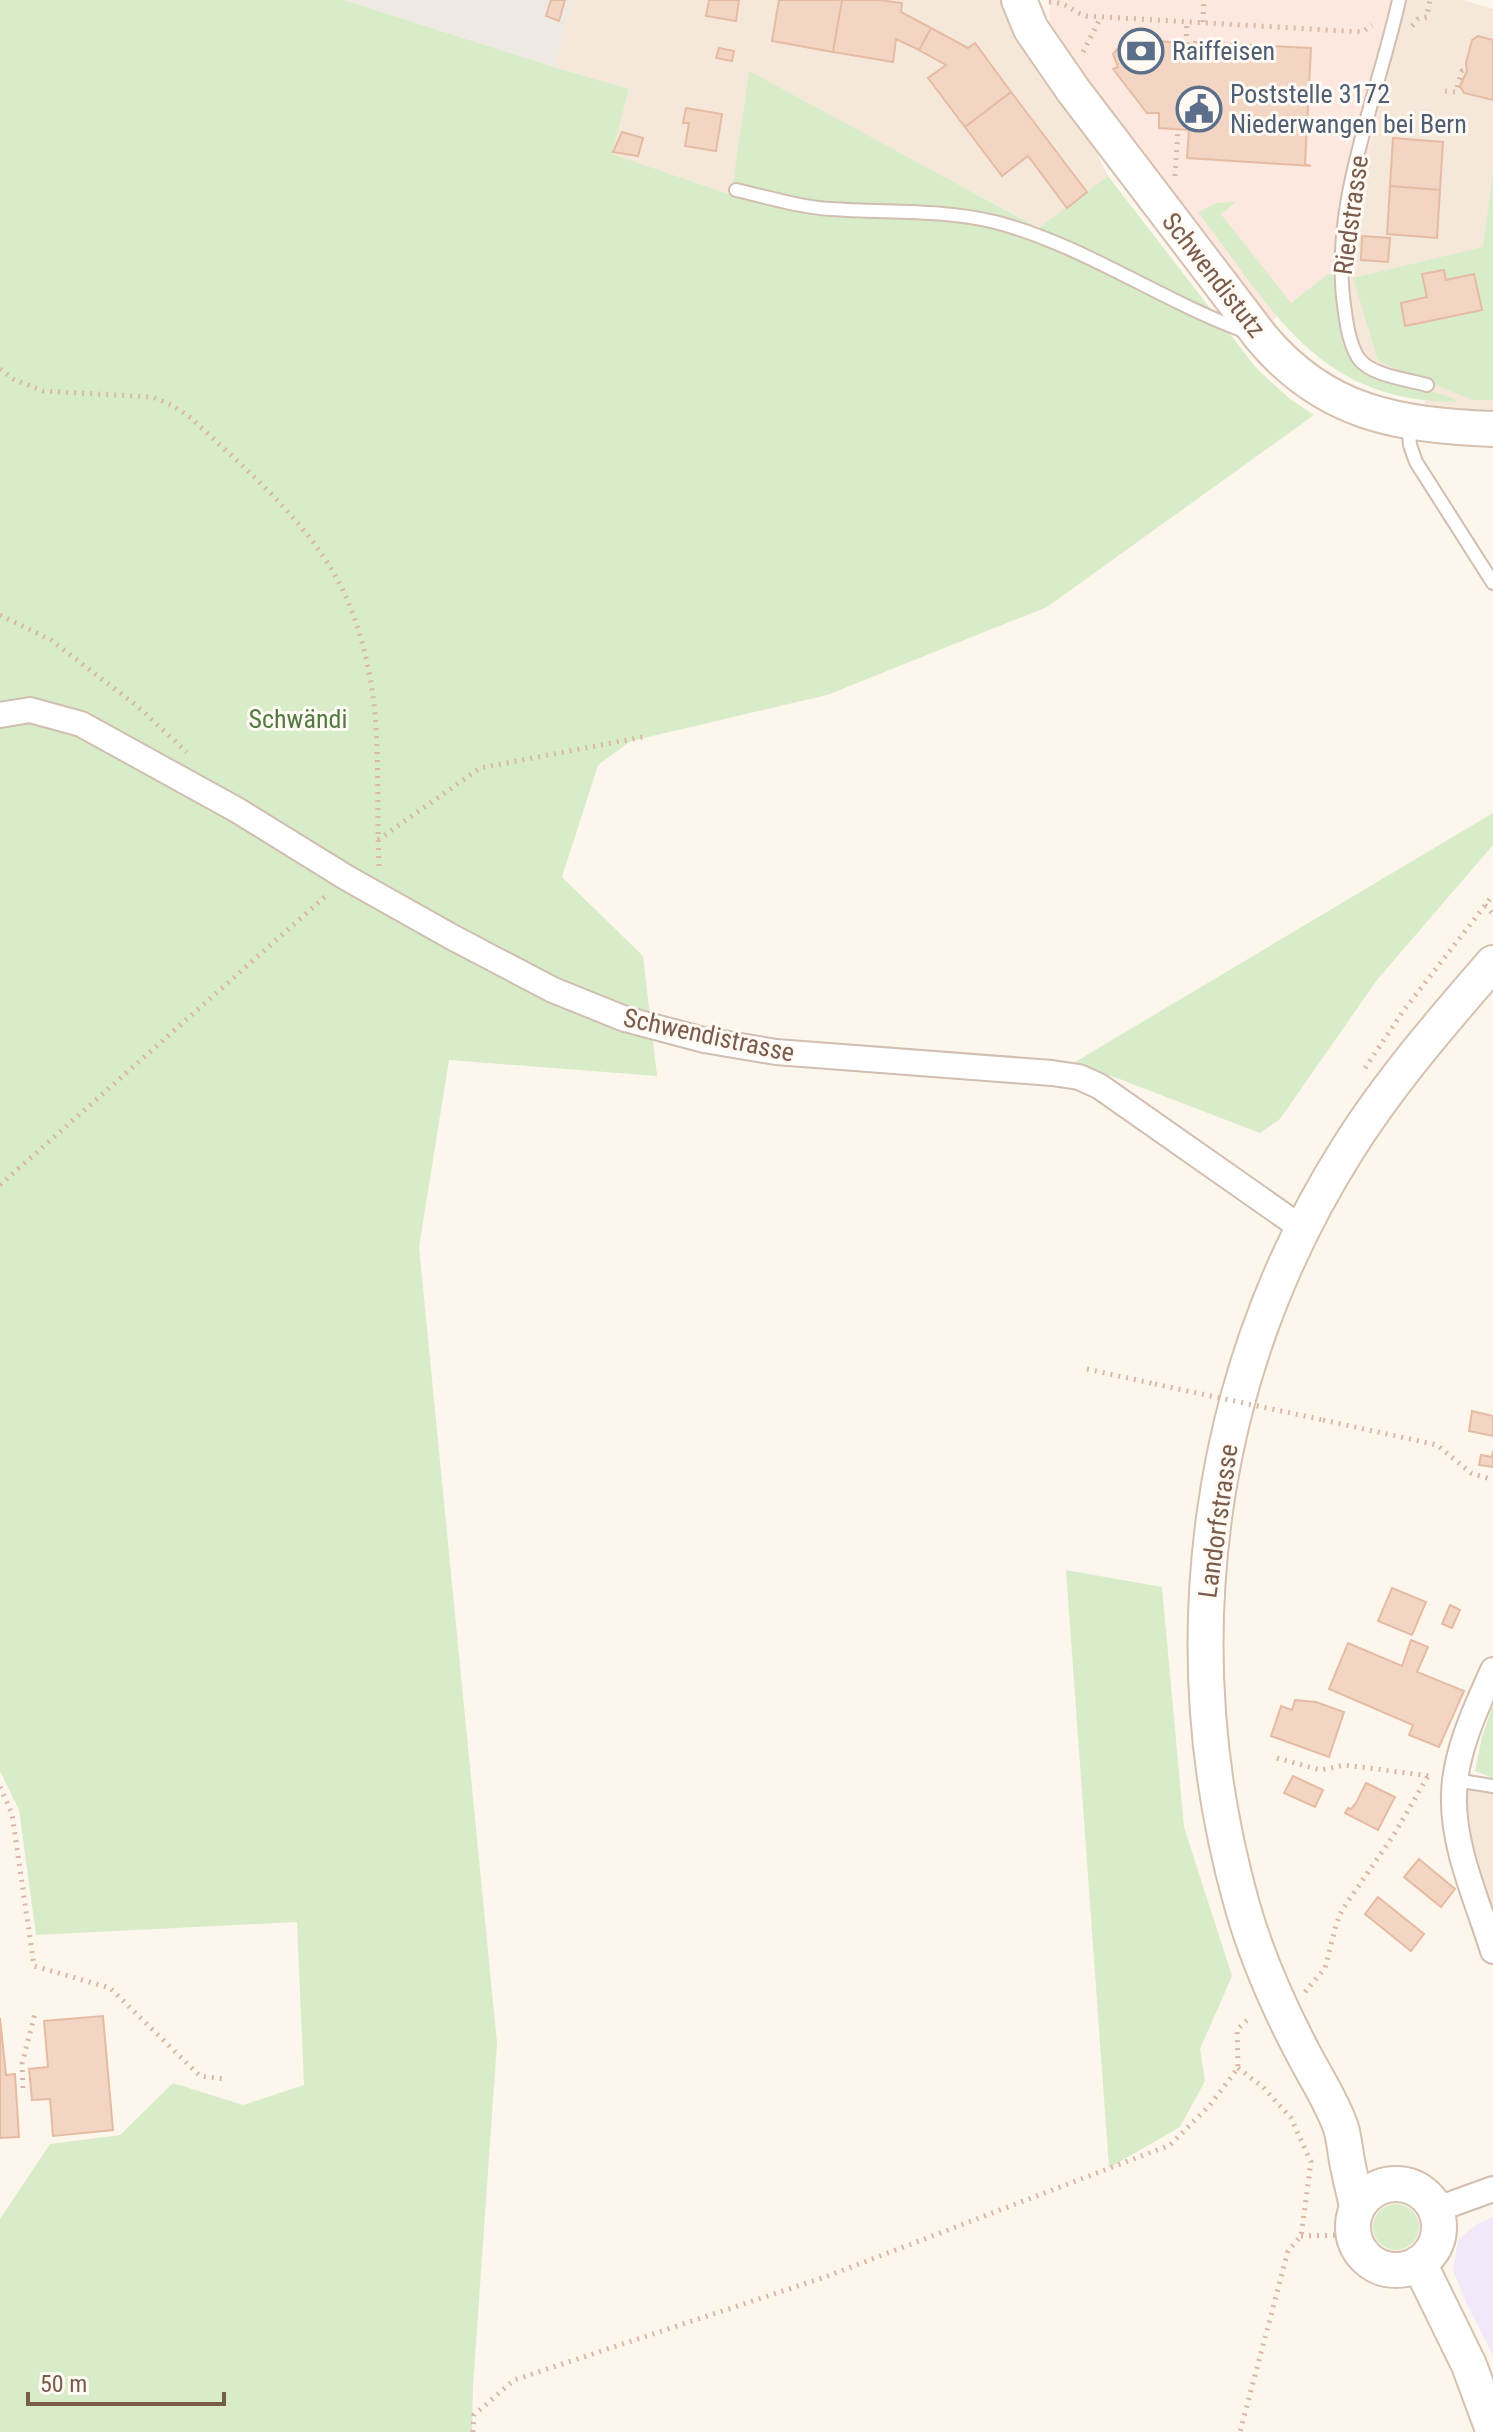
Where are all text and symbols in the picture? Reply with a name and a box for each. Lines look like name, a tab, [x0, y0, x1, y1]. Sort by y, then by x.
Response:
bank icon: Raiffeisen	[1117, 27, 1165, 75]
place label: Raiffeisen	[1172, 36, 1275, 66]
place label: Poststelle 3172 Niederwangen bei Bern	[1230, 79, 1467, 139]
public building icon: Poststelle 3172 Niederwangen bei Bern	[1175, 85, 1223, 133]
street label: Riedstrasse	[1328, 153, 1374, 277]
street label: Schwendistutz	[1156, 207, 1272, 343]
park label: Schwändi	[249, 704, 347, 734]
street label: Schwendistrasse	[621, 1002, 797, 1068]
street label: Landorfstrasse	[1192, 1442, 1244, 1600]
scale bar	[28, 2356, 224, 2406]
text: 50 m	[40, 2370, 87, 2398]

